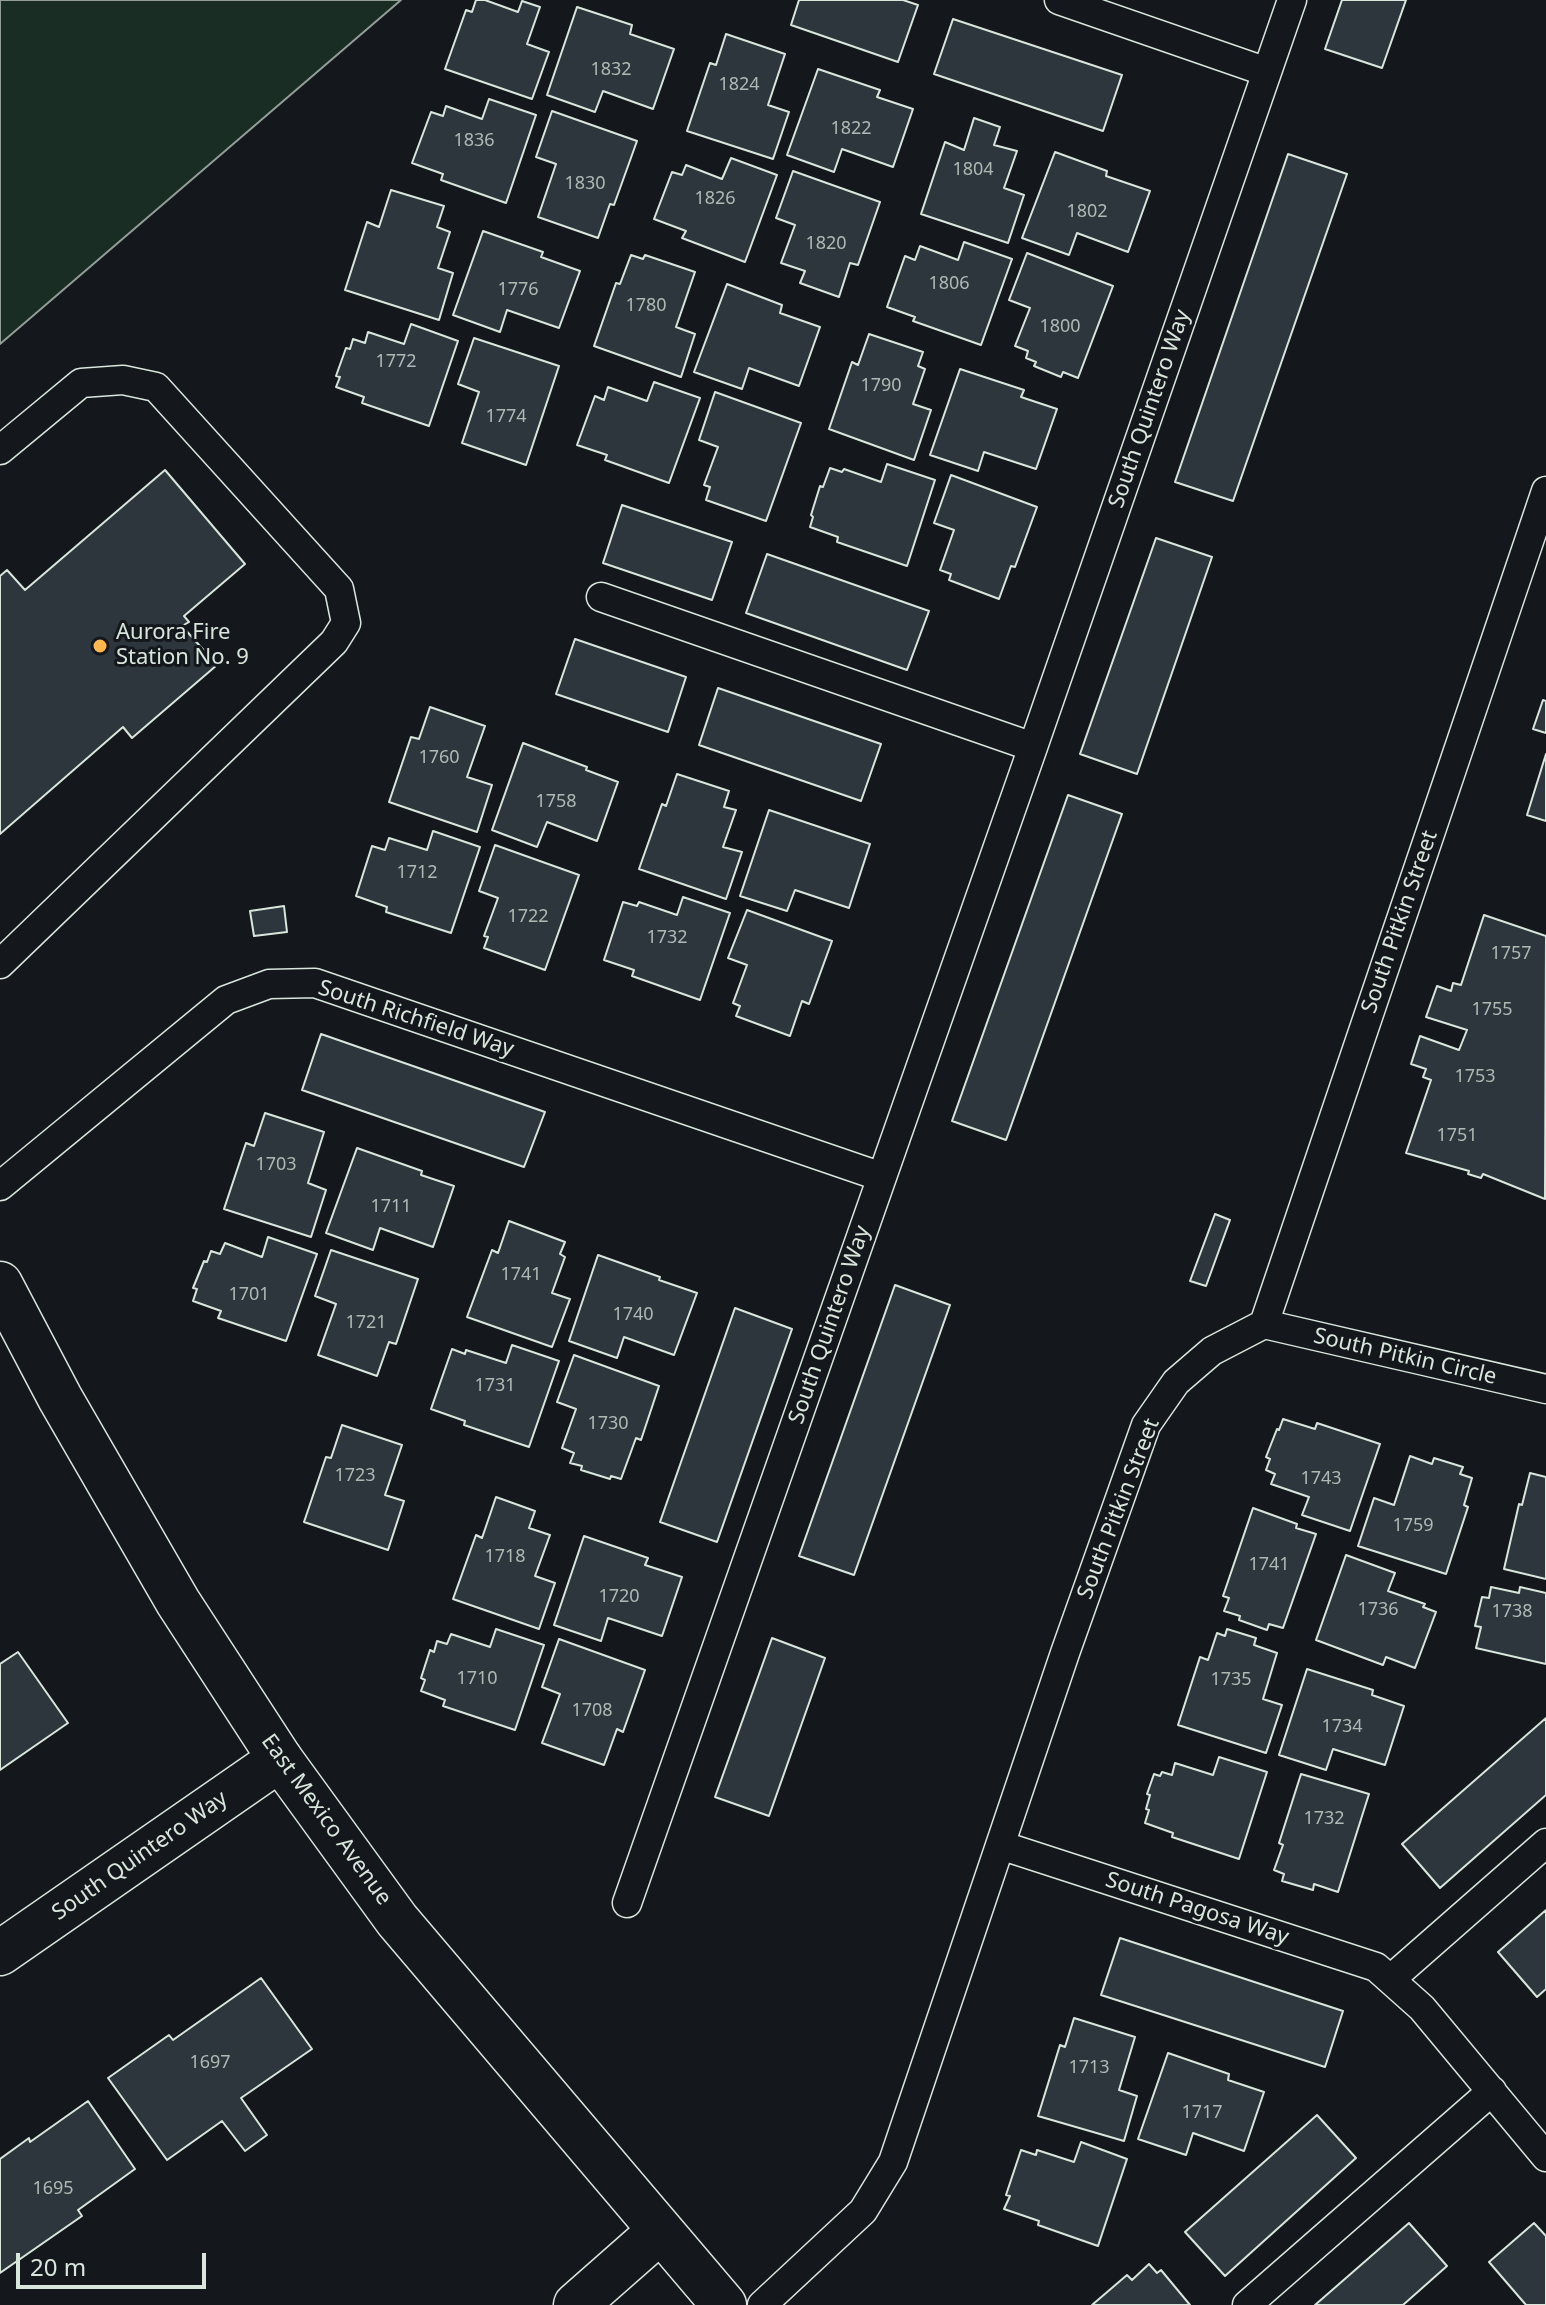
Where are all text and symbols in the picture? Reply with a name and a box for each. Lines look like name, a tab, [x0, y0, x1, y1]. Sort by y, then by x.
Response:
house number: 1832	[590, 59, 632, 81]
house number: 1824	[718, 74, 760, 96]
house number: 1822	[830, 118, 872, 140]
house number: 1836	[453, 130, 495, 152]
house number: 1804	[952, 159, 994, 181]
house number: 1830	[564, 173, 606, 195]
house number: 1826	[694, 188, 736, 210]
house number: 1802	[1066, 201, 1108, 223]
house number: 1820	[805, 233, 847, 255]
house number: 1806	[928, 273, 970, 295]
house number: 1776	[497, 279, 539, 301]
house number: 1780	[625, 295, 667, 317]
street label: South Quintero Way	[1104, 306, 1196, 512]
house number: 1800	[1039, 316, 1081, 338]
house number: 1772	[375, 351, 417, 373]
house number: 1790	[860, 375, 902, 397]
house number: 1774	[485, 406, 527, 428]
place label: Aurora Fire Station No. 9	[116, 620, 249, 672]
marker: Aurora Fire Station No. 9	[91, 637, 109, 655]
house number: 1760	[418, 747, 460, 769]
house number: 1758	[535, 791, 577, 813]
street label: South Pitkin Street	[1356, 827, 1444, 1017]
house number: 1712	[396, 862, 438, 884]
house number: 1722	[507, 906, 549, 928]
house number: 1732	[646, 927, 688, 949]
house number: 1757	[1490, 943, 1532, 965]
street label: South Richfield Way	[315, 975, 517, 1063]
house number: 1755	[1471, 999, 1513, 1021]
house number: 1753	[1454, 1066, 1496, 1088]
house number: 1751	[1436, 1125, 1478, 1147]
house number: 1703	[255, 1154, 297, 1176]
house number: 1711	[370, 1196, 412, 1218]
street label: South Quintero Way	[784, 1222, 876, 1428]
house number: 1741	[500, 1264, 542, 1286]
house number: 1701	[228, 1284, 270, 1306]
house number: 1740	[612, 1304, 654, 1326]
house number: 1721	[345, 1312, 387, 1334]
street label: South Pitkin Circle	[1311, 1323, 1499, 1391]
house number: 1731	[474, 1375, 516, 1397]
house number: 1730	[587, 1413, 629, 1435]
street label: South Pitkin Street	[1072, 1415, 1166, 1603]
house number: 1723	[334, 1465, 376, 1487]
house number: 1743	[1300, 1468, 1342, 1490]
house number: 1759	[1392, 1515, 1434, 1537]
house number: 1718	[484, 1546, 526, 1568]
house number: 1741	[1248, 1554, 1290, 1576]
house number: 1720	[598, 1586, 640, 1608]
house number: 1736	[1357, 1599, 1399, 1621]
house number: 1738	[1491, 1601, 1533, 1623]
house number: 1710	[456, 1668, 498, 1690]
house number: 1735	[1210, 1669, 1252, 1691]
house number: 1708	[571, 1700, 613, 1722]
house number: 1734	[1321, 1716, 1363, 1738]
street label: East Mexico Avenue	[255, 1729, 397, 1911]
street label: South Quintero Way	[47, 1786, 233, 1926]
house number: 1732	[1303, 1808, 1345, 1830]
street label: South Pagosa Way	[1102, 1867, 1292, 1951]
house number: 1697	[189, 2052, 231, 2074]
house number: 1713	[1068, 2057, 1110, 2079]
house number: 1717	[1181, 2102, 1223, 2124]
house number: 1695	[32, 2178, 74, 2200]
scale bar	[20, 2237, 210, 2287]
text: 20 m	[30, 2250, 86, 2283]

